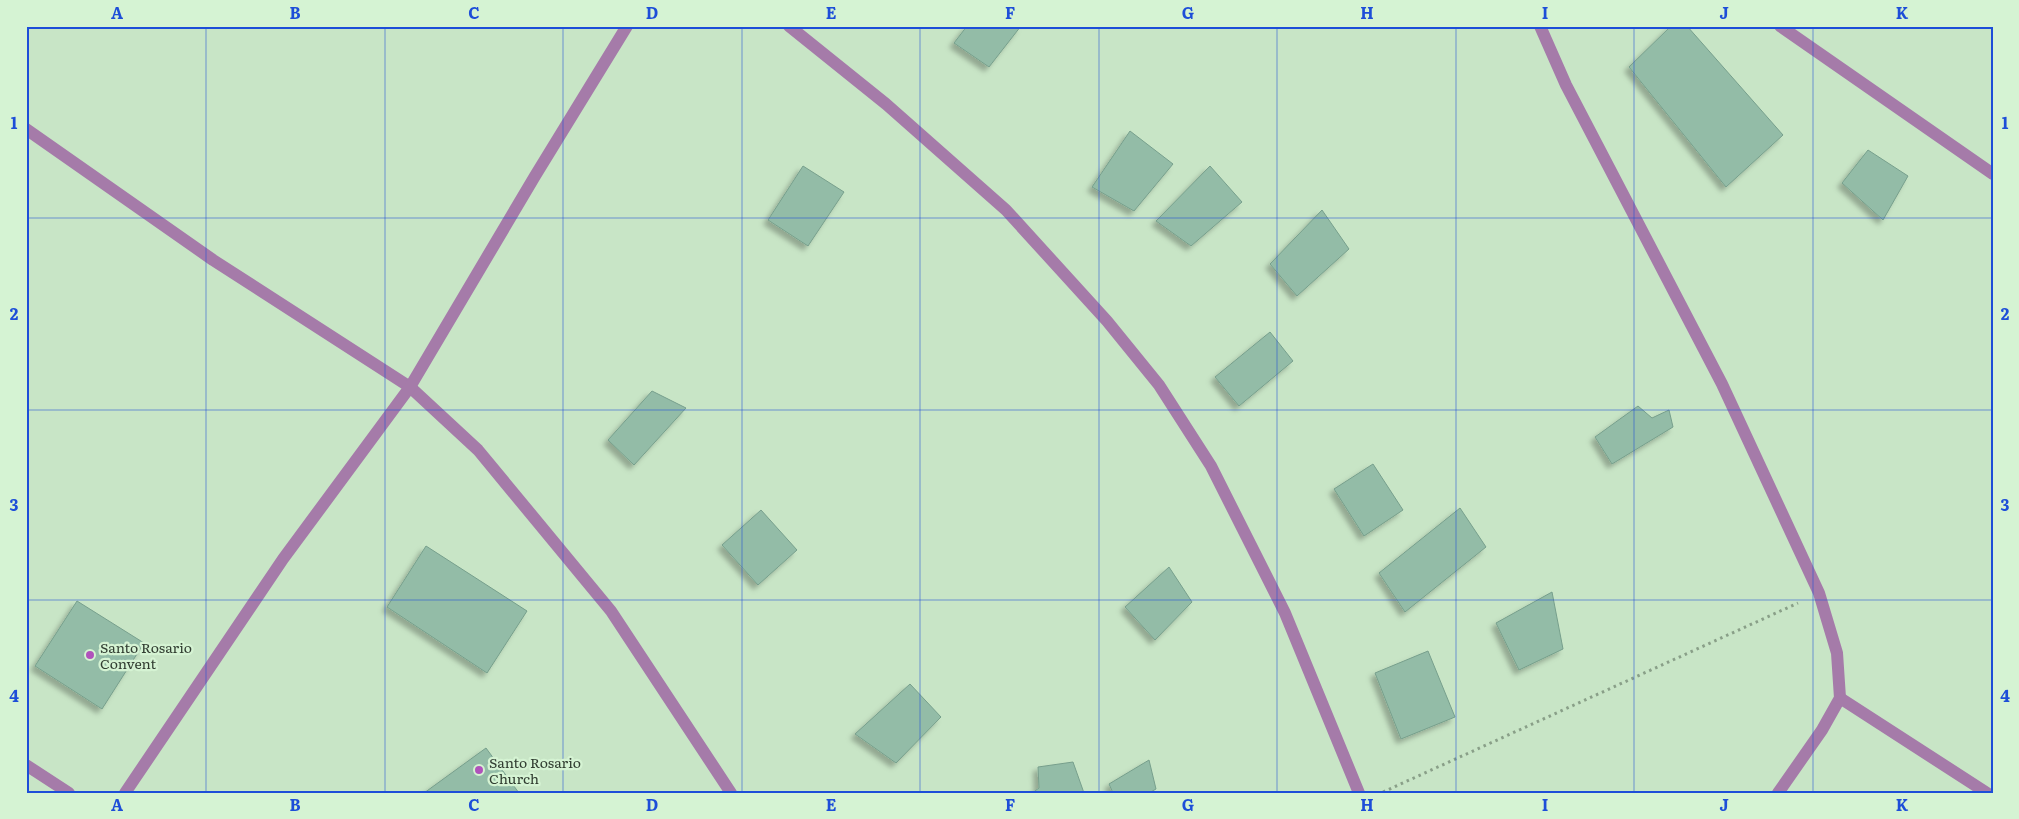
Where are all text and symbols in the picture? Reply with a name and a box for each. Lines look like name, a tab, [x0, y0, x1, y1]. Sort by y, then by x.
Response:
text: A	[111, 0, 123, 24]
text: B	[289, 0, 301, 24]
text: C	[468, 0, 480, 24]
text: D	[646, 0, 658, 24]
text: E	[826, 0, 837, 24]
text: F	[1005, 0, 1015, 24]
text: G	[1182, 0, 1194, 24]
text: H	[1360, 0, 1374, 24]
text: I	[1542, 0, 1548, 24]
text: J	[1719, 0, 1729, 24]
text: K	[1896, 0, 1909, 24]
text: 1	[11, 110, 18, 134]
text: 1	[2002, 110, 2009, 134]
text: 2	[10, 301, 19, 325]
text: 2	[2001, 301, 2010, 325]
text: 3	[10, 492, 19, 516]
text: 3	[2001, 492, 2010, 516]
place label: Santo Rosario Convent	[100, 637, 192, 673]
marker: Santo Rosario Convent	[84, 649, 96, 661]
text: 4	[9, 683, 19, 707]
text: 4	[2000, 683, 2010, 707]
place label: Santo Rosario Church	[489, 752, 581, 788]
marker: Santo Rosario Church	[473, 764, 485, 776]
text: A	[111, 792, 123, 816]
text: B	[289, 792, 301, 816]
text: C	[468, 792, 480, 816]
text: D	[646, 792, 658, 816]
text: E	[826, 792, 837, 816]
text: F	[1005, 792, 1015, 816]
text: G	[1182, 792, 1194, 816]
text: H	[1360, 792, 1374, 816]
text: I	[1542, 792, 1548, 816]
text: J	[1719, 792, 1729, 816]
text: K	[1896, 792, 1909, 816]

